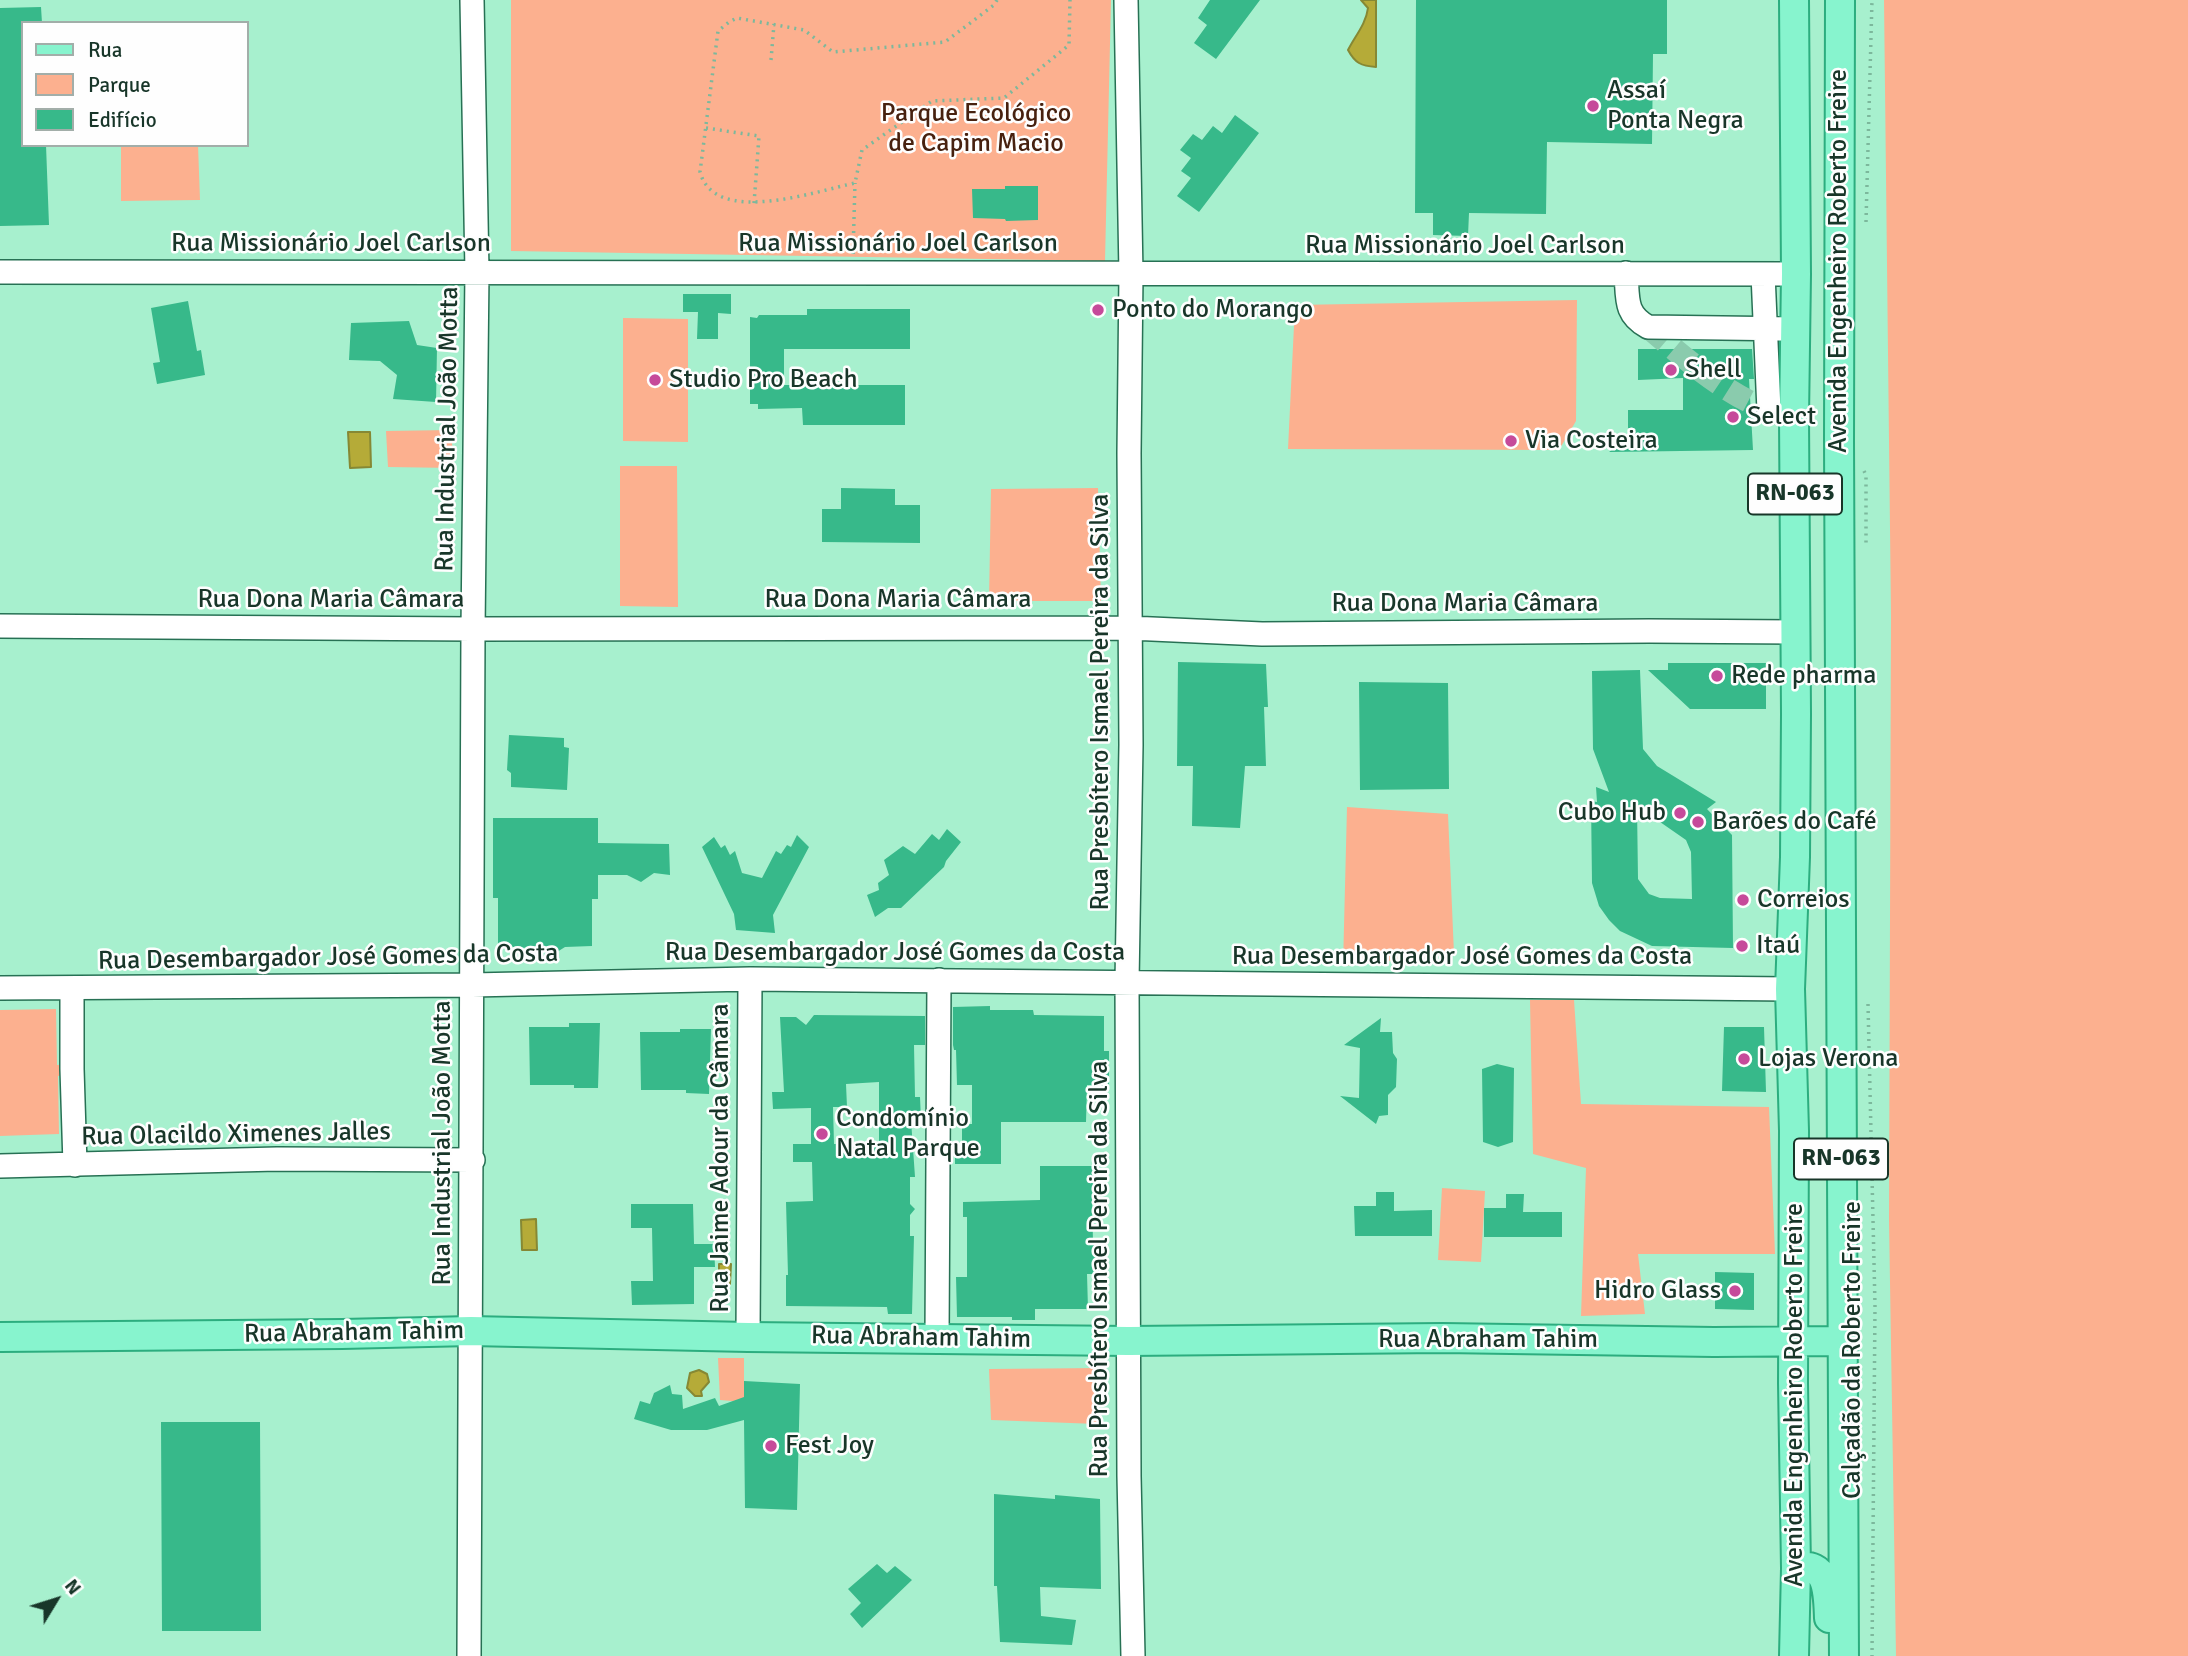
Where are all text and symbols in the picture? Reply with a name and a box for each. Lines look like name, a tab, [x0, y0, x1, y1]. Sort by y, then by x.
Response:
legend	[21, 21, 248, 147]
text: Rua	[88, 37, 122, 63]
street label: Avenida Engenheiro Roberto Freire	[1823, 69, 1855, 453]
text: Parque	[88, 72, 151, 98]
place label: Assaí Ponta Negra	[1607, 75, 1744, 136]
park label: Parque Ecológico de Capim Macio	[881, 98, 1071, 160]
marker: Assaí Ponta Negra	[1585, 98, 1601, 114]
text: Edifício	[88, 107, 157, 133]
street label: Rua Missionário Joel Carlson	[171, 228, 491, 260]
street label: Rua Missionário Joel Carlson	[738, 228, 1058, 260]
street label: Rua Missionário Joel Carlson	[1305, 230, 1625, 262]
street label: Rua Industrial João Motta	[430, 286, 466, 572]
place label: Ponto do Morango	[1112, 294, 1313, 326]
marker: Ponto do Morango	[1090, 302, 1106, 318]
place label: Shell	[1685, 354, 1742, 386]
marker: Shell	[1663, 362, 1679, 378]
place label: Studio Pro Beach	[669, 364, 858, 396]
marker: Studio Pro Beach	[647, 372, 663, 388]
place label: Select	[1747, 401, 1816, 433]
marker: Select	[1725, 409, 1741, 425]
place label: Via Costeira	[1525, 425, 1658, 457]
marker: Via Costeira	[1503, 433, 1519, 449]
road number: RN-063	[1748, 474, 1842, 514]
street label: Rua Presbítero Ismael Pereira da Silva	[1085, 494, 1117, 910]
street label: Rua Dona Maria Câmara	[198, 584, 464, 616]
street label: Rua Dona Maria Câmara	[765, 584, 1031, 616]
street label: Rua Dona Maria Câmara	[1332, 588, 1598, 620]
place label: Rede pharma	[1731, 660, 1876, 692]
marker: Rede pharma	[1709, 668, 1725, 684]
place label: Cubo Hub	[1558, 797, 1666, 829]
marker: Cubo Hub	[1672, 805, 1688, 821]
place label: Barões do Café	[1712, 806, 1877, 838]
marker: Barões do Café	[1690, 814, 1706, 830]
place label: Correios	[1757, 884, 1850, 916]
marker: Correios	[1735, 892, 1751, 908]
place label: Itaú	[1756, 930, 1800, 962]
street label: Rua Desembargador José Gomes da Costa	[665, 937, 1125, 969]
street label: Rua Desembargador José Gomes da Costa	[98, 938, 558, 978]
marker: Itaú	[1734, 938, 1750, 954]
street label: Rua Desembargador José Gomes da Costa	[1232, 941, 1692, 973]
street label: Rua Industrial João Motta	[427, 1000, 459, 1286]
street label: Rua Jaime Adour da Câmara	[705, 1003, 737, 1313]
place label: Lojas Verona	[1758, 1043, 1899, 1075]
marker: Lojas Verona	[1736, 1051, 1752, 1067]
street label: Rua Presbítero Ismael Pereira da Silva	[1084, 1061, 1116, 1477]
place label: Condomínio Natal Parque	[836, 1103, 980, 1164]
street label: Rua Olacildo Ximenes Jalles	[81, 1117, 391, 1153]
marker: Condomínio Natal Parque	[814, 1126, 830, 1142]
road number: RN-063	[1794, 1139, 1888, 1180]
street label: Calçadão da Roberto Freire	[1837, 1201, 1869, 1499]
street label: Avenida Engenheiro Roberto Freire	[1779, 1203, 1811, 1587]
place label: Hidro Glass	[1594, 1275, 1721, 1307]
marker: Hidro Glass	[1727, 1283, 1743, 1299]
street label: Rua Abraham Tahim	[244, 1315, 464, 1351]
street label: Rua Abraham Tahim	[811, 1320, 1031, 1356]
street label: Rua Abraham Tahim	[1378, 1324, 1598, 1356]
place label: Fest Joy	[785, 1430, 874, 1462]
marker: Fest Joy	[763, 1438, 779, 1454]
north arrow	[21, 1565, 91, 1635]
text: N	[59, 1574, 86, 1600]

